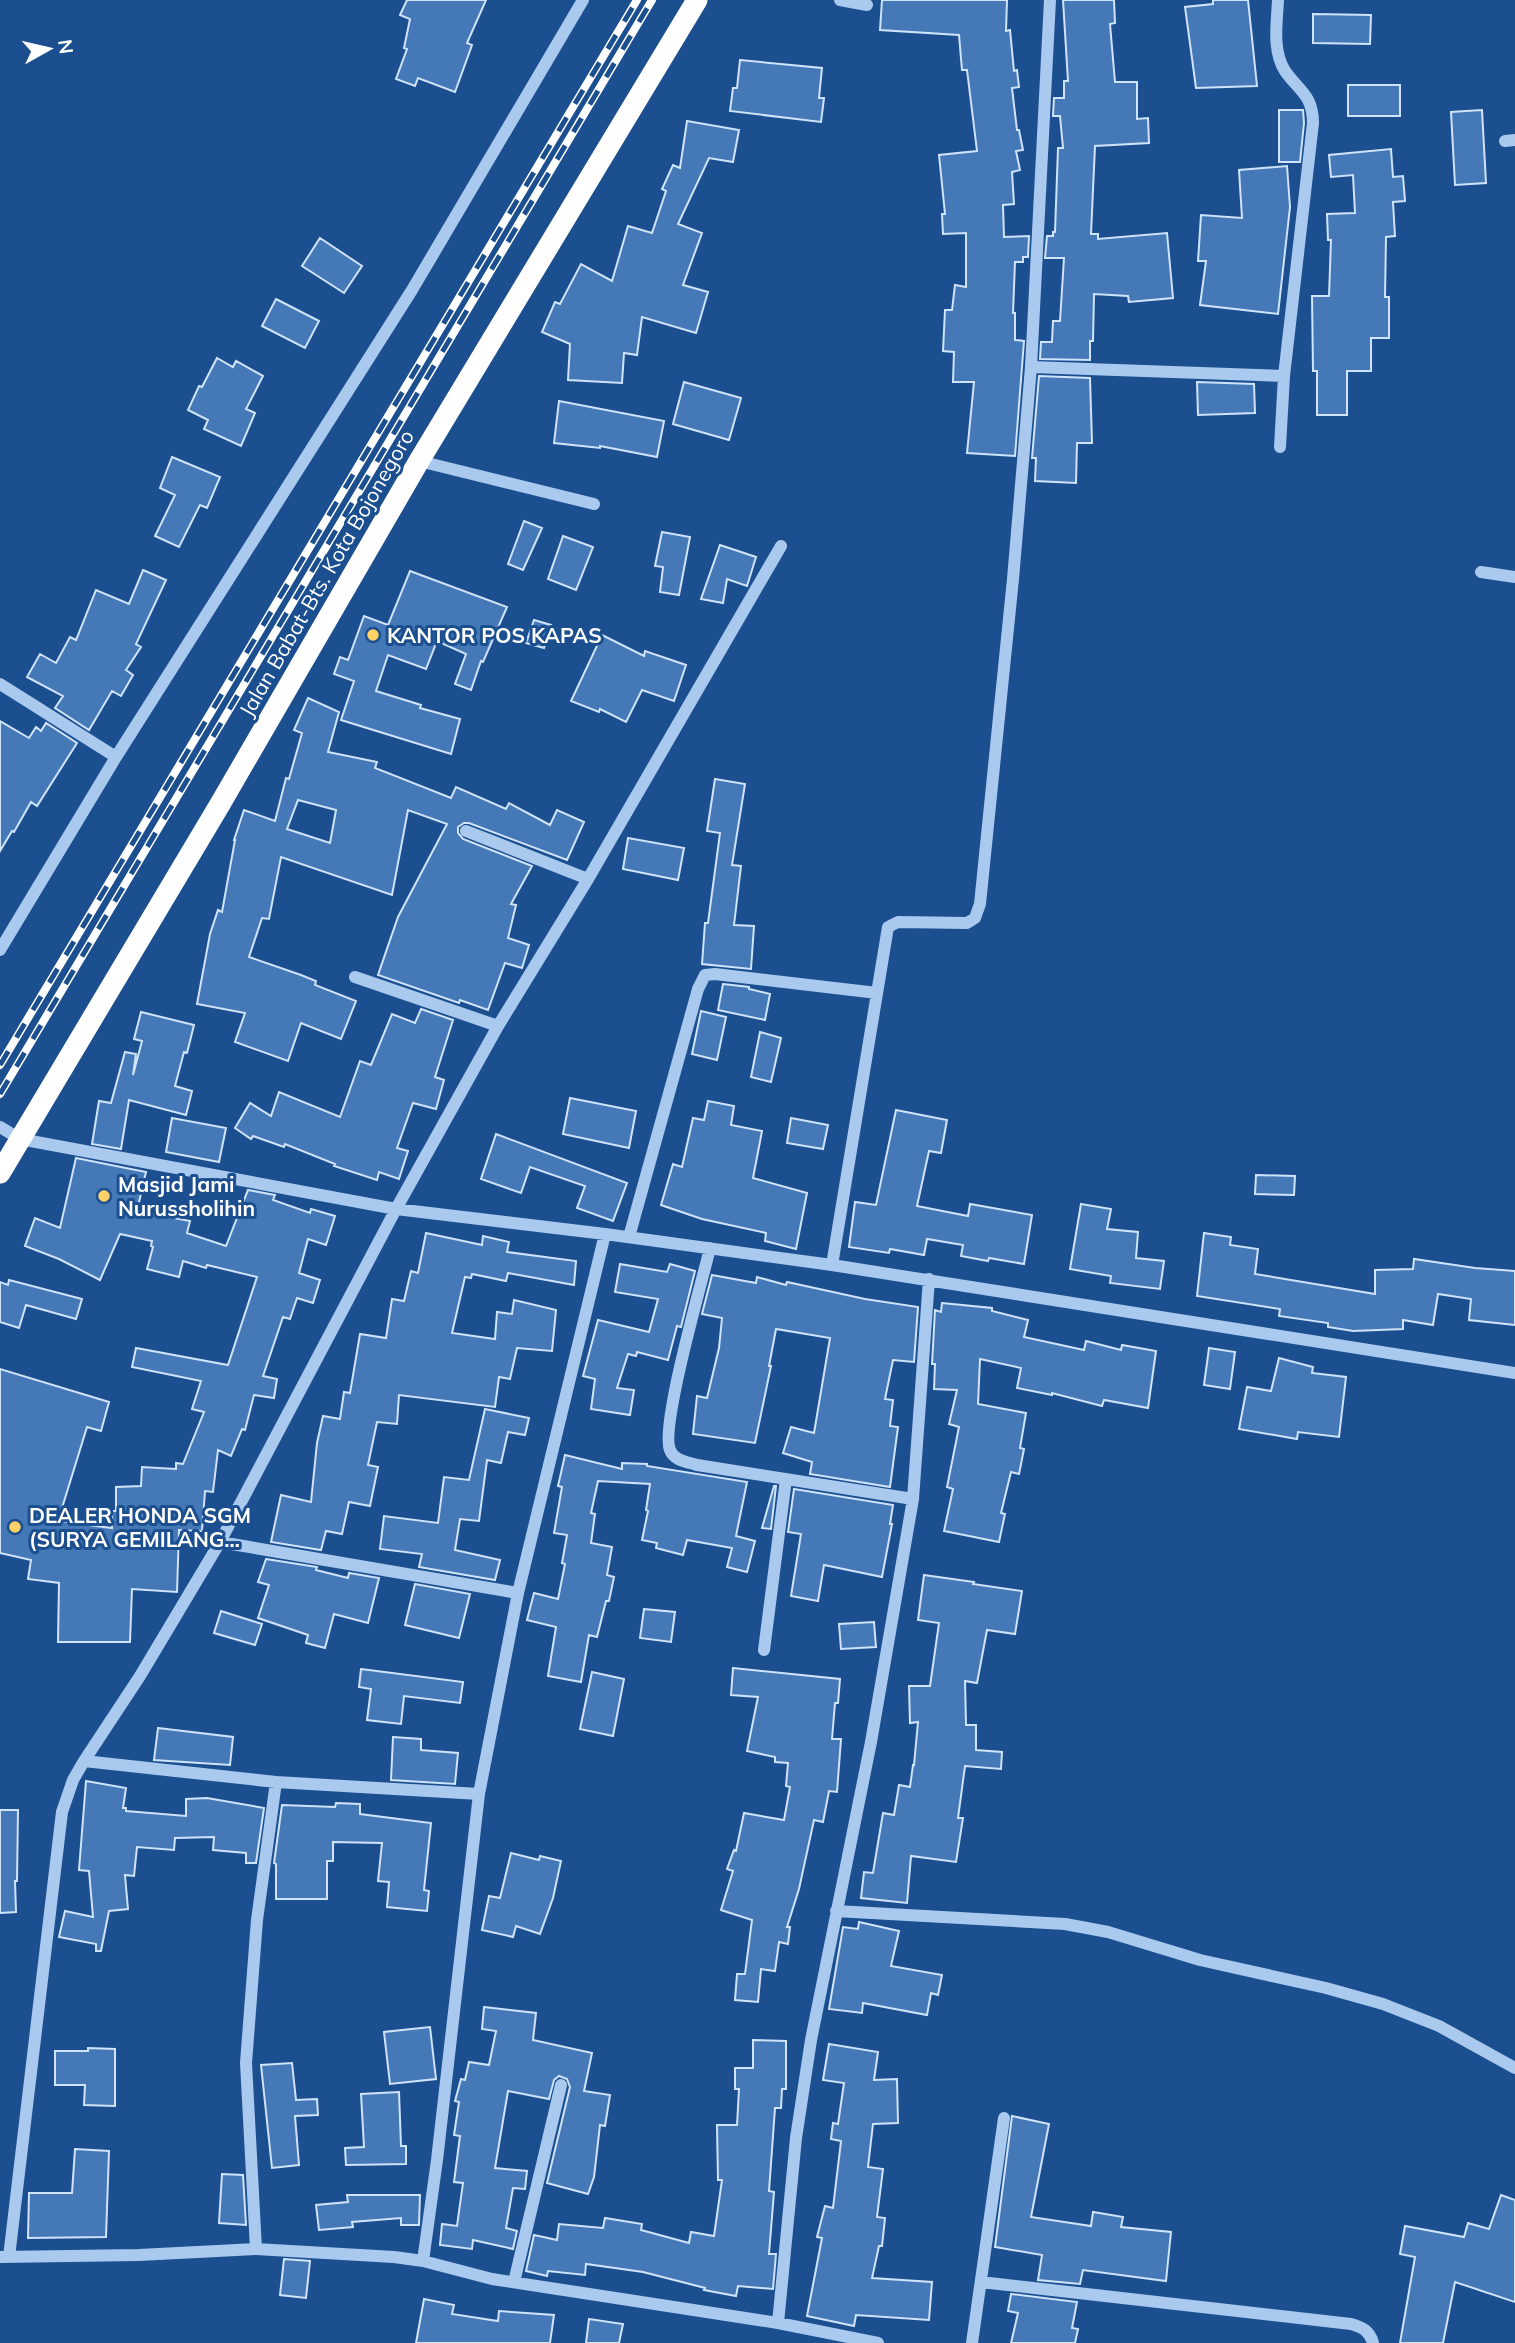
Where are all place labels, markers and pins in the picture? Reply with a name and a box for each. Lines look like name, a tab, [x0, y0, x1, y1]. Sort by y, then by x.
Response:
place label: KANTOR POS KAPAS	[387, 622, 602, 648]
marker: KANTOR POS KAPAS	[365, 627, 381, 643]
place label: Masjid Jami Nurussholihin	[118, 1171, 255, 1221]
marker: Masjid Jami Nurussholihin	[96, 1188, 112, 1204]
place label: DEALER HONDA SGM (SURYA GEMILANG…	[29, 1502, 251, 1552]
marker: DEALER HONDA SGM (SURYA GEMILANG…	[7, 1519, 23, 1535]

